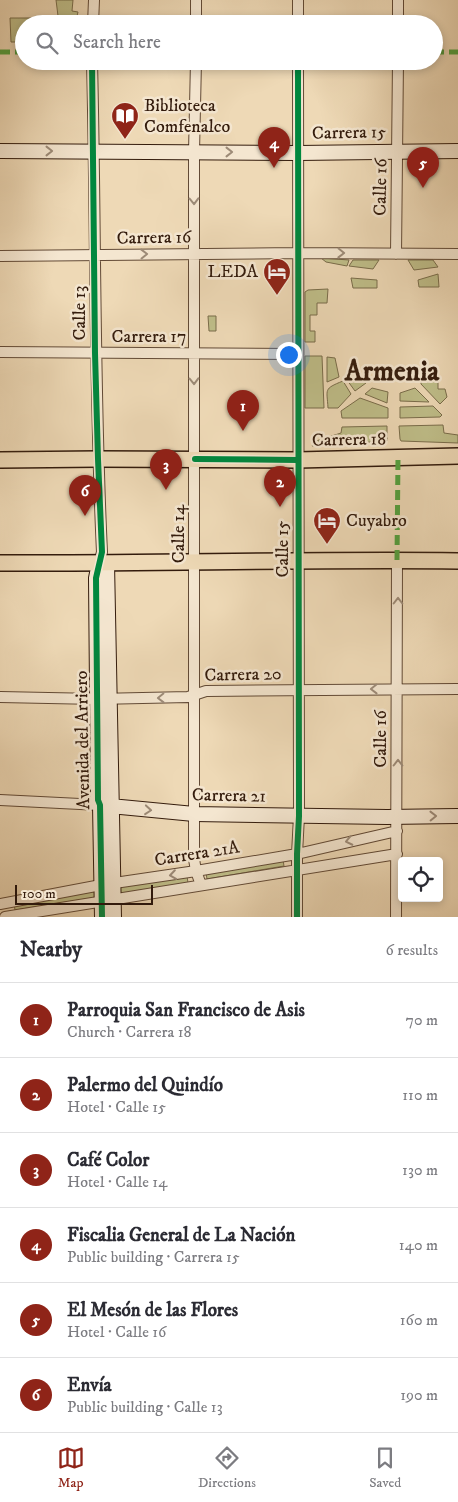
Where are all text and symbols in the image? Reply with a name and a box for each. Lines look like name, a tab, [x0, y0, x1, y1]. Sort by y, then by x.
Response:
search box	[15, 15, 443, 70]
icon: search	[33, 29, 61, 57]
text: Search here	[73, 31, 161, 54]
place label: Biblioteca Comfenalco	[144, 95, 231, 138]
library icon: Biblioteca Comfenalco	[110, 101, 140, 140]
street label: Carrera 15	[312, 121, 386, 145]
pin: 4	[258, 127, 290, 168]
one-way arrow	[45, 146, 53, 156]
one-way arrow	[225, 147, 233, 157]
pin: 5	[407, 147, 439, 188]
street label: Calle 16	[369, 157, 393, 216]
one-way arrow	[189, 198, 199, 205]
street label: Carrera 16	[117, 226, 192, 250]
one-way arrow	[337, 248, 345, 259]
one-way arrow	[140, 249, 148, 259]
hotel icon: LEDA	[262, 257, 292, 296]
place label: LEDA	[208, 261, 259, 283]
street label: Calle 13	[69, 285, 91, 341]
street label: Carrera 17	[112, 326, 186, 348]
your location	[276, 342, 302, 368]
district label: Armenia	[344, 354, 440, 389]
one-way arrow	[189, 378, 199, 385]
pin: 1	[227, 390, 259, 431]
street label: Carrera 18	[312, 428, 386, 452]
pin: 3	[150, 449, 182, 490]
pin: 2	[264, 466, 296, 507]
pin: 6	[69, 475, 101, 516]
street label: Calle 14	[168, 504, 190, 563]
hotel icon: Cuyabro	[312, 506, 342, 545]
place label: Cuyabro	[346, 510, 407, 532]
street label: Calle 15	[272, 520, 294, 578]
one-way arrow	[393, 597, 403, 604]
street label: Carrera 20	[204, 663, 282, 687]
street label: Avenida del Arriero	[71, 670, 95, 810]
one-way arrow	[370, 684, 378, 695]
one-way arrow	[156, 692, 164, 703]
street label: Calle 16	[370, 710, 392, 768]
one-way arrow	[392, 759, 403, 767]
street label: Carrera 21	[192, 784, 266, 808]
one-way arrow	[145, 805, 153, 816]
one-way arrow	[430, 811, 437, 821]
one-way arrow	[345, 835, 354, 846]
street label: Carrera 21A	[153, 836, 242, 872]
map controls	[398, 857, 443, 902]
button: locate	[398, 857, 443, 902]
one-way arrow	[168, 869, 177, 879]
scale bar	[15, 882, 152, 905]
text: 100 m	[22, 885, 56, 903]
text: Nearby	[20, 937, 82, 963]
text: 6 results	[385, 940, 438, 960]
text: Parroquia San Francisco de Asis	[67, 999, 305, 1022]
text: 1	[33, 1010, 39, 1030]
text: 70 m	[406, 1010, 438, 1030]
text: Church · Carrera 18	[67, 1022, 192, 1042]
text: Palermo del Quindío	[67, 1074, 223, 1097]
text: 2	[32, 1085, 40, 1105]
text: 110 m	[402, 1085, 438, 1105]
text: Hotel · Calle 15	[67, 1097, 166, 1117]
text: Café Color	[67, 1149, 149, 1172]
text: 3	[33, 1160, 39, 1180]
text: 130 m	[402, 1160, 438, 1180]
text: Hotel · Calle 14	[67, 1172, 167, 1192]
text: Fiscalia General de La Nación	[67, 1224, 295, 1247]
text: 4	[31, 1235, 41, 1255]
text: 140 m	[399, 1235, 438, 1255]
text: Public building · Carrera 15	[67, 1247, 240, 1267]
text: El Mesón de las Flores	[67, 1299, 238, 1322]
text: 5	[32, 1310, 40, 1330]
text: 160 m	[400, 1310, 438, 1330]
text: Hotel · Calle 16	[67, 1322, 166, 1342]
text: Envía	[67, 1374, 112, 1397]
text: 6	[32, 1385, 40, 1405]
text: 190 m	[400, 1385, 438, 1405]
text: Public building · Calle 13	[67, 1397, 223, 1417]
tab: Map	[57, 1444, 85, 1492]
tab: Directions	[198, 1444, 256, 1492]
tab: Saved	[369, 1444, 401, 1492]

